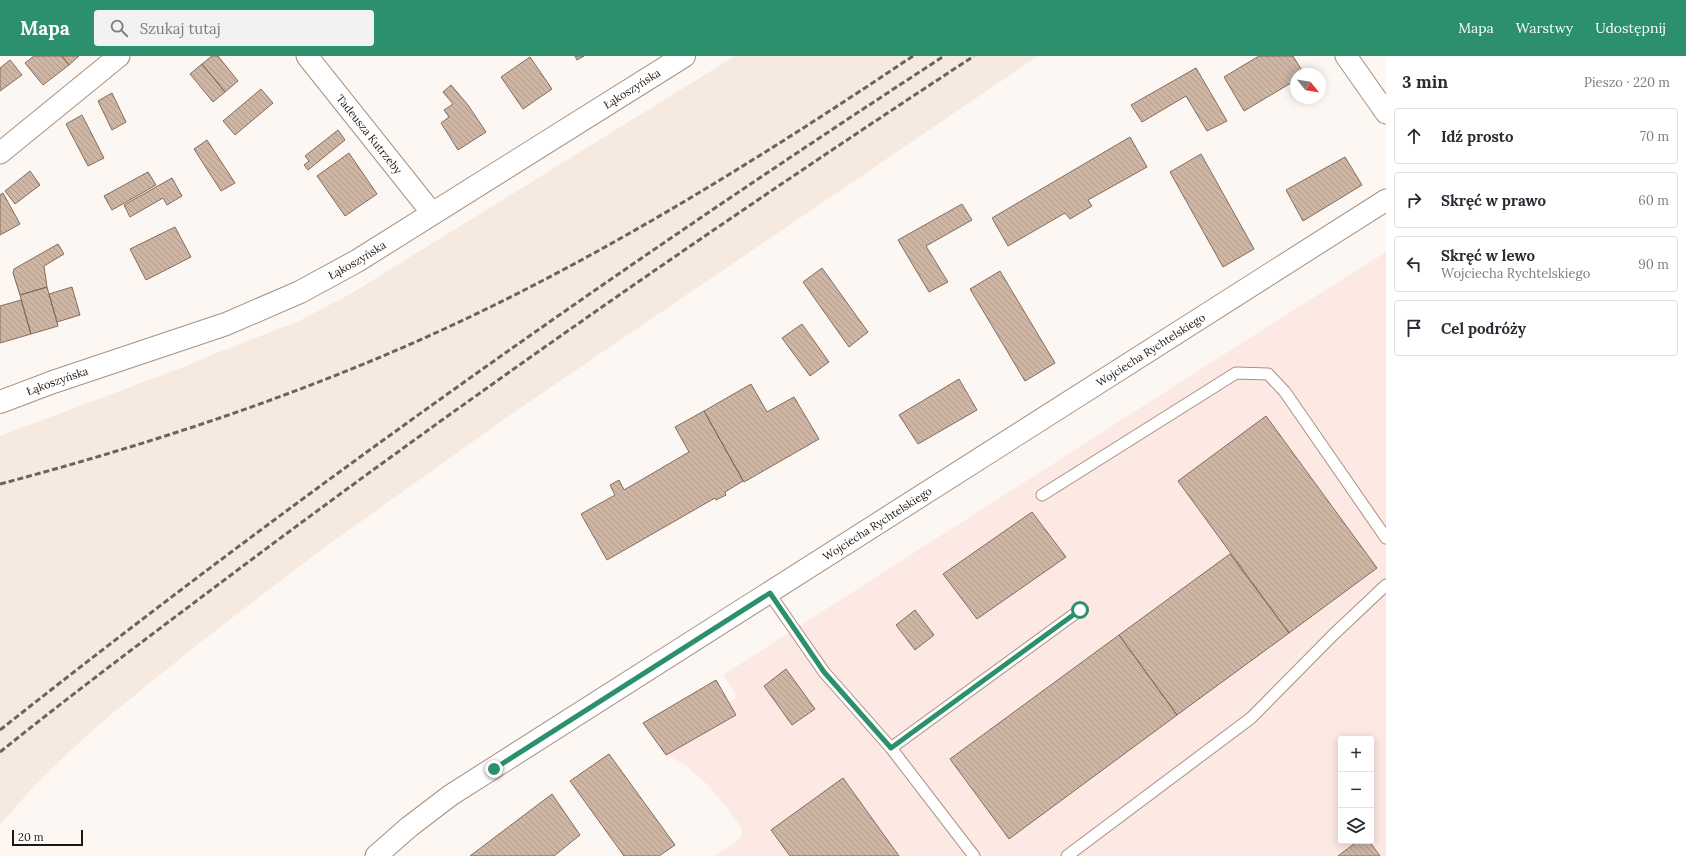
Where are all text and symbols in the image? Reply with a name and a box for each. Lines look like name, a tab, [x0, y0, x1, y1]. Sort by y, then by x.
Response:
search box	[94, 10, 374, 46]
text: Mapa	[20, 16, 70, 40]
icon: search	[108, 17, 130, 39]
text: Szukaj tutaj	[140, 19, 221, 38]
text: Mapa	[1458, 19, 1494, 37]
text: Warstwy	[1516, 19, 1573, 37]
text: Udostępnij	[1595, 19, 1666, 37]
street label: Łąkoszyńska	[601, 65, 663, 112]
north arrow	[1290, 68, 1326, 104]
text: 3 min	[1402, 71, 1448, 93]
text: Pieszo · 220 m	[1584, 74, 1670, 91]
street label: Tadeusza Kutrzeby	[333, 92, 405, 177]
icon: ahead	[1403, 125, 1425, 147]
text: Idź prosto	[1441, 127, 1514, 146]
text: 70 m	[1640, 128, 1669, 145]
icon: right	[1403, 189, 1425, 211]
text: Skręć w prawo	[1441, 191, 1546, 210]
text: 60 m	[1638, 192, 1669, 209]
street label: Łąkoszyńska	[326, 238, 389, 282]
text: Skręć w lewo	[1441, 246, 1535, 265]
icon: left	[1403, 253, 1425, 275]
text: 90 m	[1638, 256, 1669, 273]
text: Wojciecha Rychtelskiego	[1441, 265, 1590, 282]
street label: Wojciecha Rychtelskiego	[1094, 310, 1208, 390]
icon: arrive	[1403, 317, 1425, 339]
text: Cel podróży	[1441, 319, 1526, 338]
street label: Łąkoszyńska	[24, 364, 90, 398]
street label: Wojciecha Rychtelskiego	[820, 484, 934, 564]
route start	[1071, 601, 1089, 619]
map controls	[1338, 736, 1374, 844]
button: +	[1338, 736, 1374, 772]
route end	[485, 760, 503, 778]
button: −	[1338, 772, 1374, 808]
button: layers	[1338, 808, 1374, 844]
scale bar	[12, 828, 83, 847]
text: 20 m	[18, 830, 43, 844]

